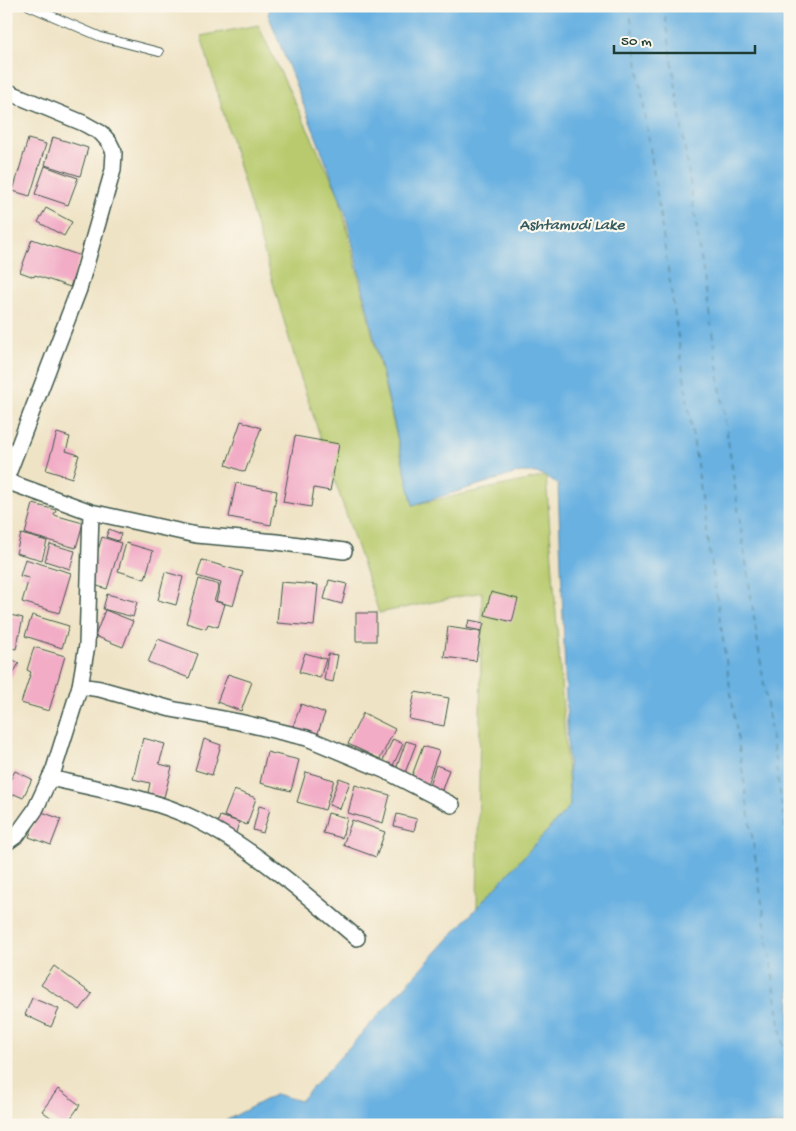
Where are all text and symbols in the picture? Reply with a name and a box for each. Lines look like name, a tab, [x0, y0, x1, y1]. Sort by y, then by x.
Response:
scale bar	[614, 22, 755, 54]
text: 50 m	[621, 33, 652, 51]
water label: Ashtamudi Lake	[520, 217, 625, 236]

